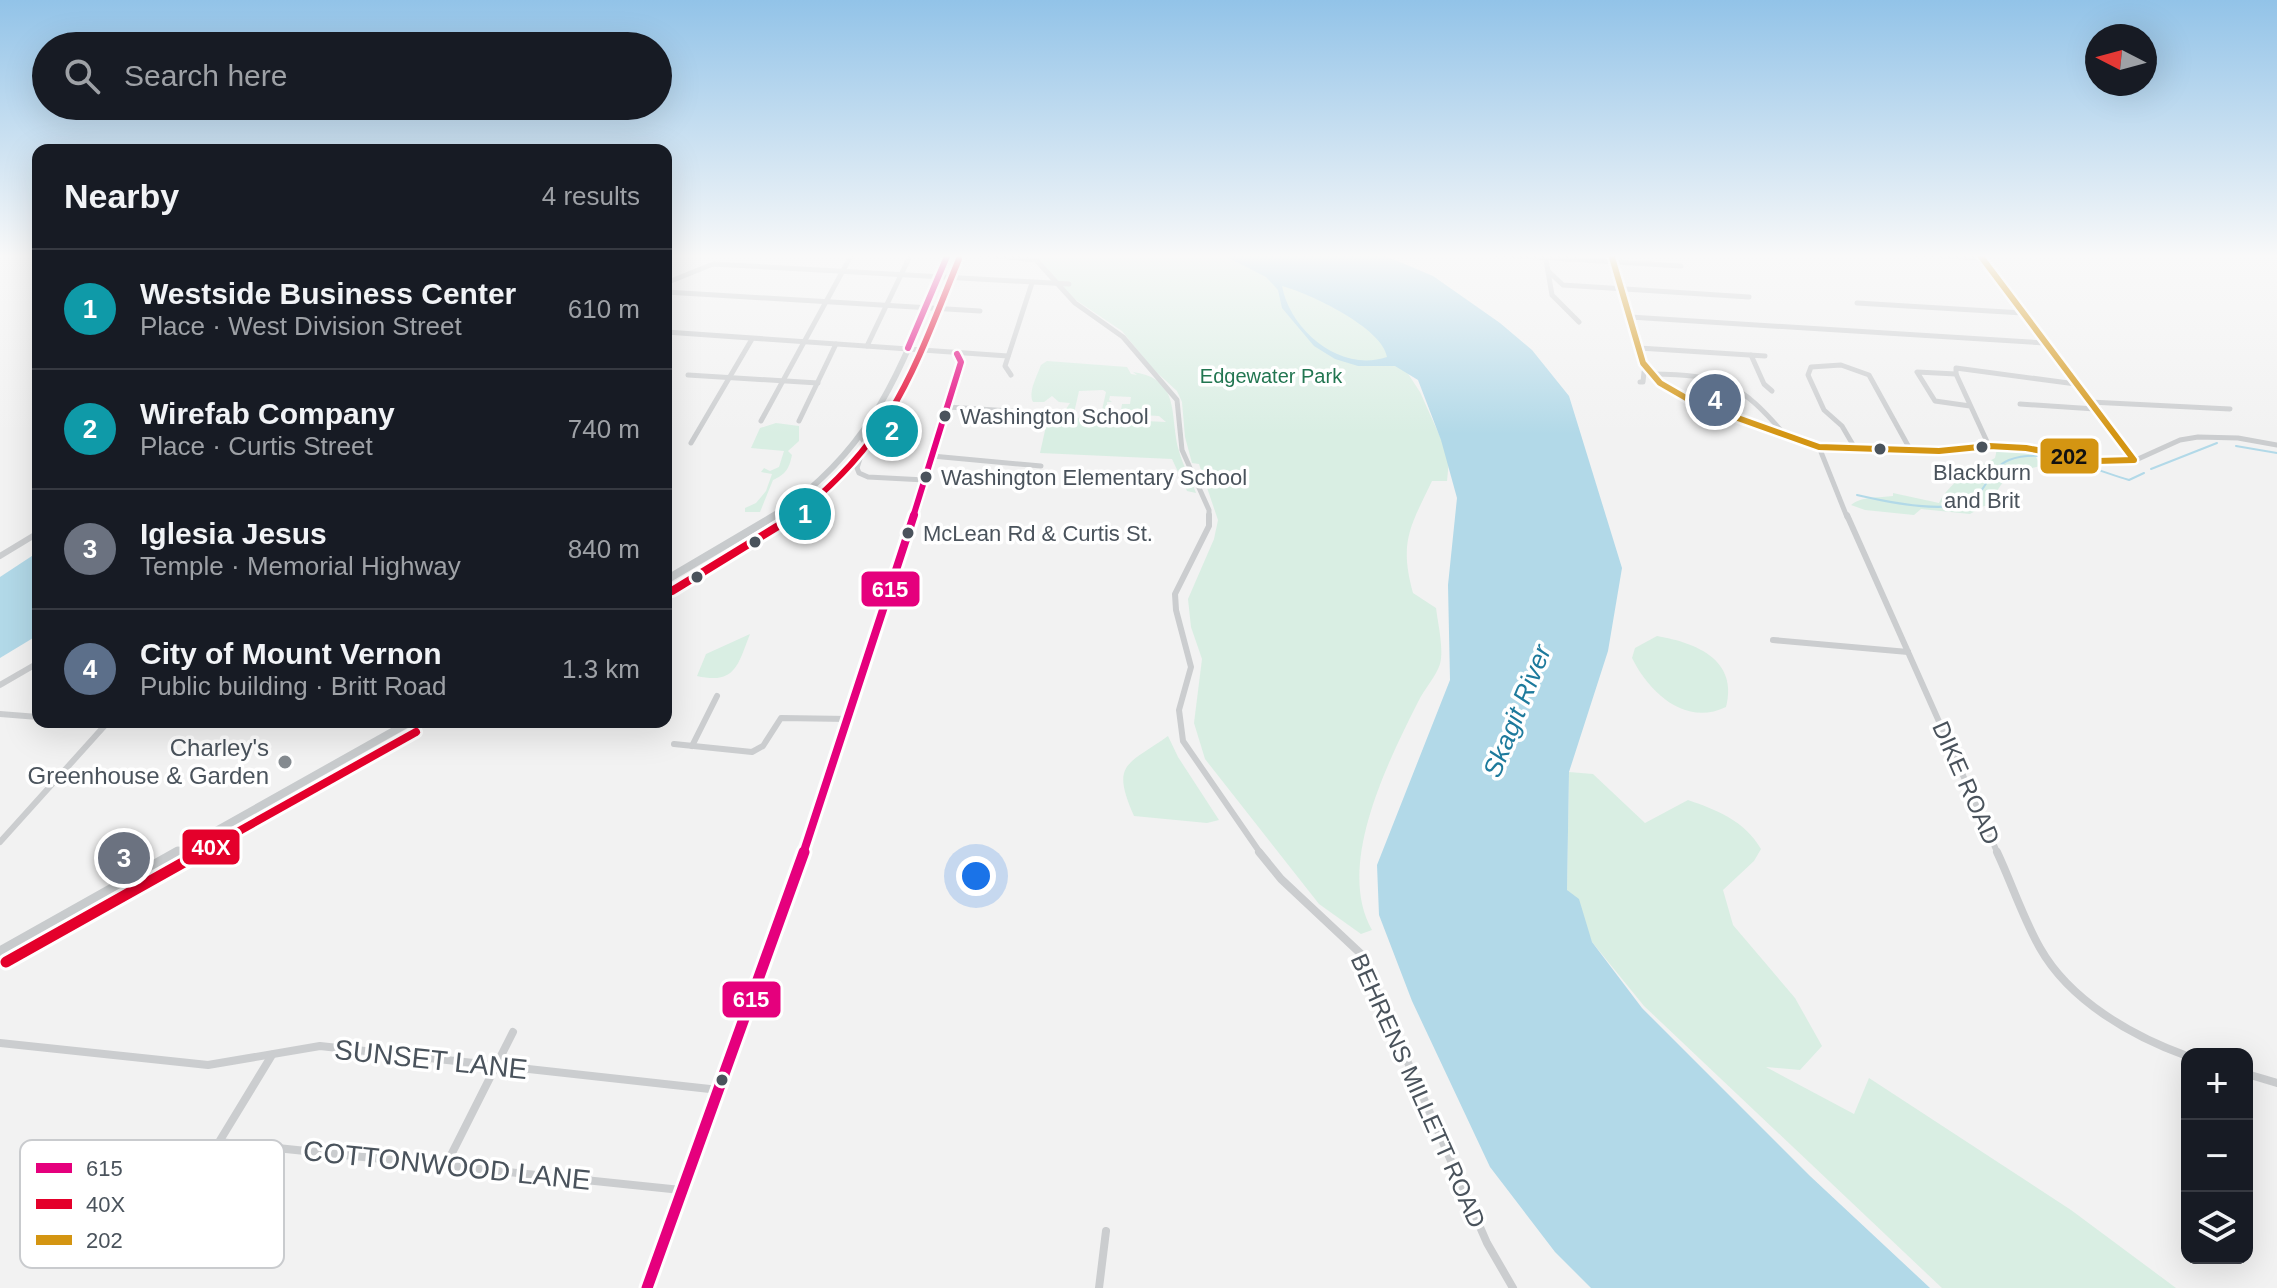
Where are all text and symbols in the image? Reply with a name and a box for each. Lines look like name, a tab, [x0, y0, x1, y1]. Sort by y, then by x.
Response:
north arrow	[2085, 24, 2157, 96]
search box	[32, 32, 672, 120]
icon: search	[60, 54, 104, 98]
text: Search here	[124, 59, 287, 92]
text: Nearby	[64, 177, 179, 215]
text: 4 results	[542, 181, 640, 211]
text: Westside Business Center	[140, 277, 516, 310]
text: 1	[83, 294, 97, 324]
text: 610 m	[568, 294, 640, 324]
text: Place · West Division Street	[140, 311, 462, 341]
park label: Edgewater Park	[1200, 365, 1343, 387]
pin: 4	[1689, 370, 1741, 430]
text: Wirefab Company	[140, 397, 395, 430]
pin: 2	[866, 401, 918, 461]
place label: Washington School	[960, 404, 1149, 429]
marker: Washington School	[937, 408, 953, 424]
text: 2	[83, 414, 97, 444]
text: 740 m	[568, 414, 640, 444]
text: Place · Curtis Street	[140, 431, 373, 461]
line badge: 202	[2039, 437, 2100, 475]
marker: Blackburn and Brit	[1974, 439, 1990, 455]
unlabelled marker	[1872, 441, 1888, 457]
text: 202	[2051, 444, 2087, 469]
place label: Blackburn and Brit	[1933, 460, 2031, 513]
place label: Washington Elementary School	[941, 465, 1247, 490]
marker: Washington Elementary School	[918, 469, 934, 485]
pin: 1	[779, 484, 831, 544]
text: Iglesia Jesus	[140, 517, 327, 550]
place label: McLean Rd & Curtis St.	[923, 521, 1153, 546]
marker: McLean Rd & Curtis St.	[900, 525, 916, 541]
text: 3	[83, 534, 97, 564]
text: 840 m	[568, 534, 640, 564]
unlabelled marker	[747, 534, 763, 550]
text: Temple · Memorial Highway	[140, 551, 461, 581]
unlabelled marker	[689, 569, 705, 585]
line badge: 615	[860, 570, 921, 608]
text: 615	[872, 577, 908, 602]
text: City of Mount Vernon	[140, 637, 442, 670]
water label: Skagit River	[1477, 639, 1558, 782]
text: 4	[83, 654, 97, 684]
text: 1.3 km	[562, 654, 640, 684]
text: Public building · Britt Road	[140, 671, 446, 701]
street label: DIKE ROAD	[1927, 717, 2006, 849]
place label: Charley's Greenhouse & Garden	[28, 734, 269, 789]
marker: Charley's Greenhouse & Garden	[276, 753, 294, 771]
pin: 3	[98, 828, 150, 888]
line badge: 40X	[181, 828, 241, 866]
text: 40X	[191, 835, 231, 860]
your location	[956, 856, 996, 896]
street label: BEHRENS MILLETT ROAD	[1346, 950, 1491, 1232]
line badge: 615	[721, 980, 782, 1019]
text: 615	[733, 987, 769, 1012]
street label: SUNSET LANE	[333, 1034, 529, 1085]
map controls	[2181, 1048, 2253, 1264]
button: +	[2181, 1048, 2253, 1120]
unlabelled marker	[714, 1072, 730, 1088]
button: −	[2181, 1120, 2253, 1192]
street label: COTTONWOOD LANE	[302, 1135, 592, 1196]
legend	[20, 1140, 284, 1268]
text: 615	[86, 1156, 123, 1181]
text: 40X	[86, 1192, 125, 1217]
button: layers	[2181, 1192, 2253, 1264]
text: 202	[86, 1228, 123, 1253]

